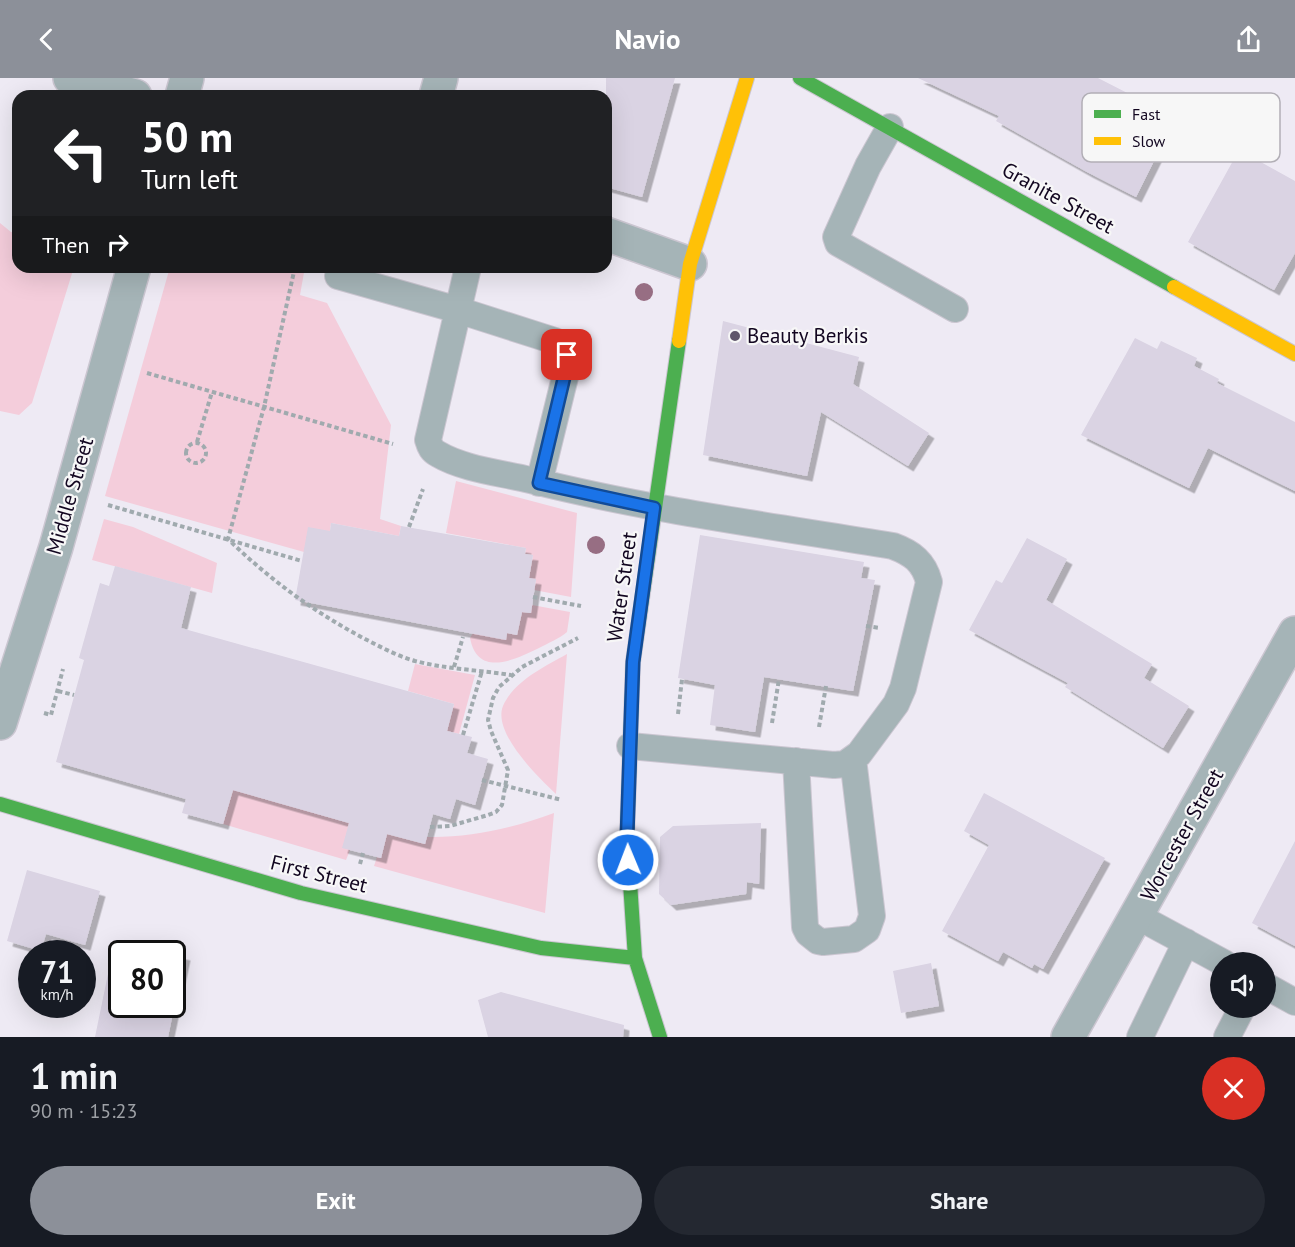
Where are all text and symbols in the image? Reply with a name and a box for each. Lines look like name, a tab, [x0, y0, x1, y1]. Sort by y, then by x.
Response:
text: Navio	[615, 22, 680, 56]
icon: back	[30, 23, 63, 56]
icon: share	[1232, 23, 1265, 56]
legend	[1082, 93, 1280, 162]
text: Fast	[1132, 104, 1161, 124]
text: 50 m	[141, 109, 233, 164]
icon: left	[42, 114, 120, 192]
text: Slow	[1132, 131, 1166, 151]
street label: Granite Street	[997, 156, 1119, 240]
text: Turn left	[141, 162, 238, 196]
icon: right	[101, 228, 134, 261]
text: Then	[42, 231, 89, 259]
place label: Beauty Berkis	[747, 322, 868, 349]
pin	[541, 329, 592, 380]
marker: Beauty Berkis	[728, 329, 742, 343]
icon: arrive	[550, 338, 583, 371]
street label: Middle Street	[40, 434, 99, 558]
street label: Water Street	[600, 530, 643, 644]
street label: Worcester Street	[1134, 764, 1229, 906]
position arrow	[596, 828, 660, 892]
street label: First Street	[268, 848, 370, 899]
speed limit sign: 80	[108, 940, 186, 1018]
text: 71	[40, 952, 74, 991]
map controls	[1210, 952, 1276, 1018]
button: sound	[1210, 952, 1276, 1018]
text: km/h	[41, 985, 73, 1004]
text: 1 min	[30, 1052, 118, 1099]
button: close	[1202, 1057, 1265, 1120]
text: 90 m · 15:23	[30, 1098, 137, 1124]
button: Exit	[30, 1166, 642, 1235]
button: Share	[654, 1166, 1265, 1235]

